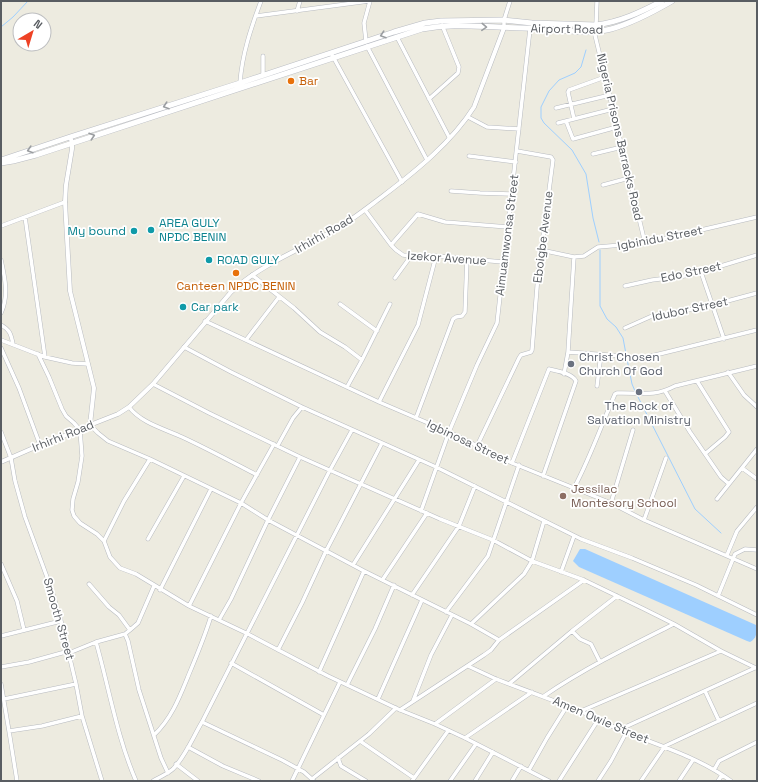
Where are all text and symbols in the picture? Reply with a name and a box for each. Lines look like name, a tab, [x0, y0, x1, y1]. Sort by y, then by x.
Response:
north arrow	[12, 12, 52, 52]
text: N	[31, 16, 45, 32]
street label: Airport Road	[530, 20, 604, 38]
one-way arrow	[481, 22, 487, 31]
one-way arrow	[380, 31, 387, 39]
street label: Nigeria Prisons Barracks Road	[593, 52, 647, 222]
place label: Bar	[299, 73, 319, 89]
marker: Bar	[286, 76, 296, 86]
one-way arrow	[163, 101, 170, 110]
one-way arrow	[88, 132, 95, 141]
one-way arrow	[26, 146, 33, 154]
street label: Aimuamwonsa Street	[492, 173, 522, 297]
street label: Eboigbe Avenue	[529, 190, 557, 284]
street label: Irhirhi Road	[292, 211, 356, 257]
place label: AREA GULY NPDC BENIN	[159, 215, 226, 245]
street label: Igbinidu Street	[616, 222, 704, 254]
place label: My bound	[68, 223, 126, 239]
marker: AREA GULY NPDC BENIN	[146, 225, 156, 235]
marker: My bound	[129, 226, 139, 236]
street label: Izekor Avenue	[407, 247, 487, 269]
place label: ROAD GULY	[217, 252, 280, 268]
marker: ROAD GULY	[204, 255, 214, 265]
street label: Edo Street	[659, 258, 723, 286]
marker: Canteen NPDC BENIN	[231, 268, 241, 278]
place label: Canteen NPDC BENIN	[176, 278, 296, 294]
street label: Idubor Street	[650, 293, 730, 325]
place label: Car park	[191, 299, 239, 315]
marker: Car park	[178, 302, 188, 312]
place label: Christ Chosen Church Of God	[579, 349, 663, 379]
marker: Christ Chosen Church Of God	[566, 359, 576, 369]
marker: The Rock of Salvation Ministry	[634, 387, 644, 397]
place label: The Rock of Salvation Ministry	[587, 398, 691, 428]
street label: Irhirhi Road	[30, 416, 96, 456]
street label: Igbinosa Street	[424, 416, 512, 468]
place label: Jessilac Montesory School	[571, 481, 677, 511]
marker: Jessilac Montesory School	[558, 491, 568, 501]
street label: Smooth Street	[40, 576, 78, 662]
street label: Amen Owie Street	[551, 693, 651, 747]

